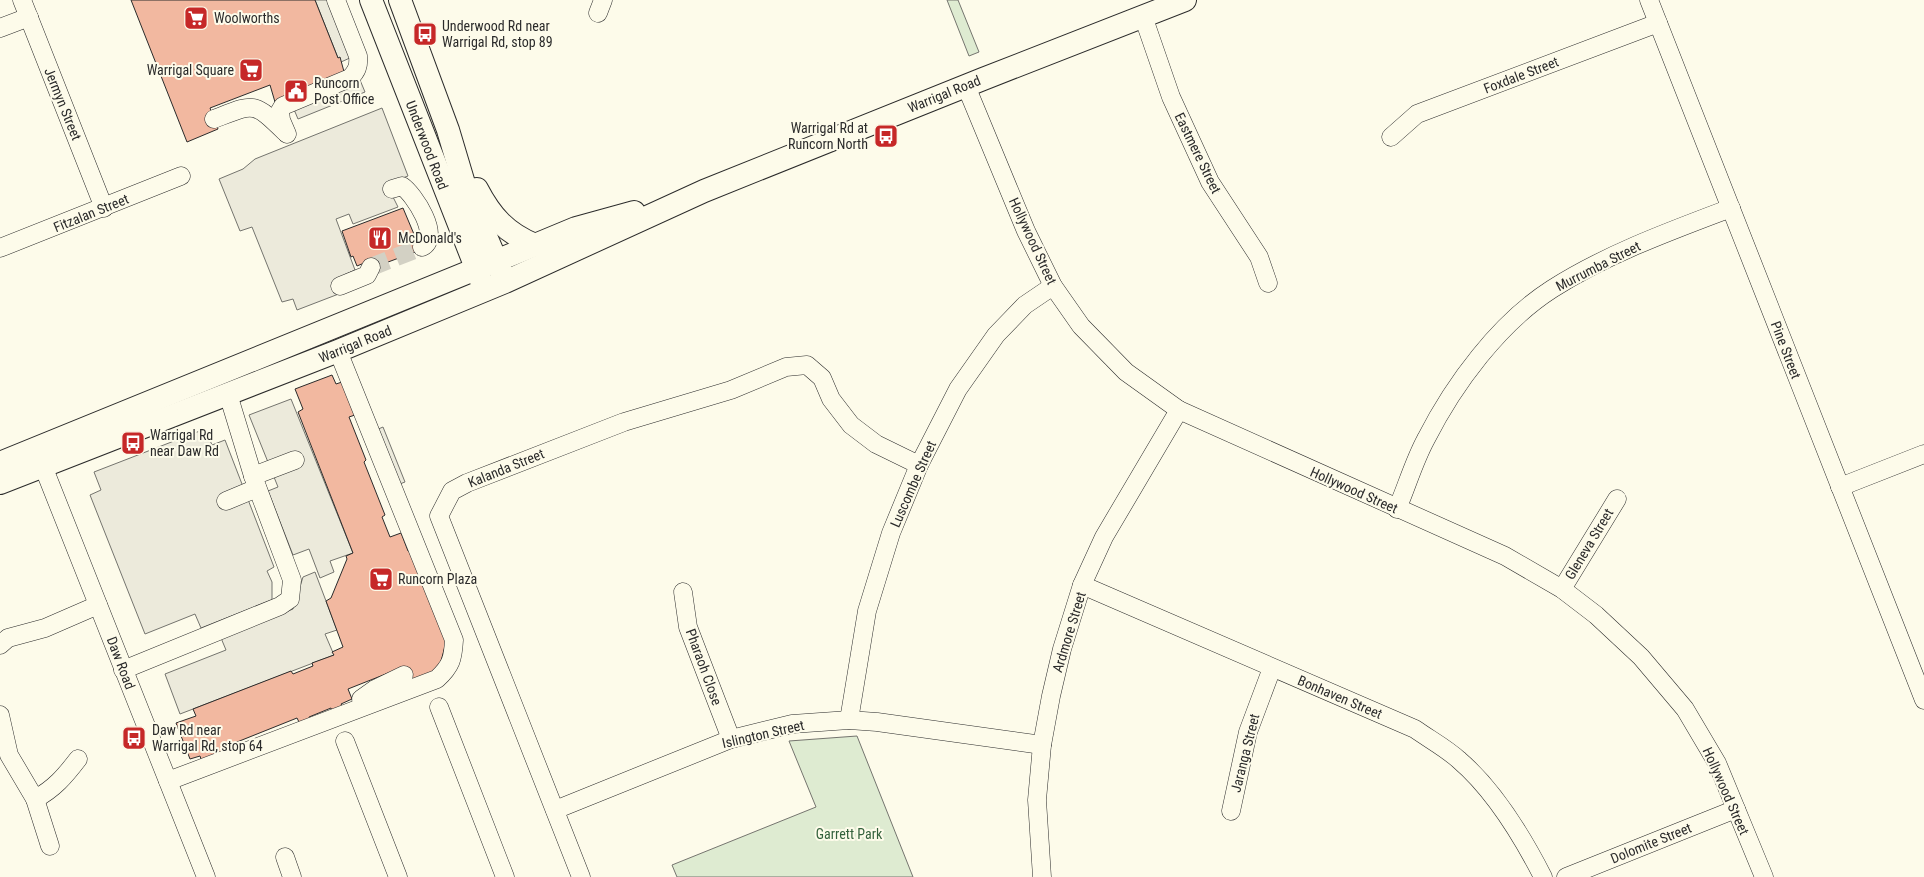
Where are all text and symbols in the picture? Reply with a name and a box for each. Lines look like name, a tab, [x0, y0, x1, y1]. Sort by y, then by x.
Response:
supermarket icon: Woolworths	[183, 5, 209, 31]
place label: Woolworths	[214, 10, 280, 26]
place label: Underwood Rd near Warrigal Rd, stop 89	[442, 18, 553, 50]
bus stop icon: Underwood Rd near Warrigal Rd, stop 89	[412, 21, 438, 47]
street label: Foxdale Street	[1481, 53, 1561, 97]
supermarket icon: Warrigal Square	[238, 57, 264, 83]
place label: Warrigal Square	[147, 62, 234, 78]
street label: Jermyn Street	[41, 65, 85, 143]
street label: Warrigal Road	[905, 72, 983, 116]
place label: Runcorn Post Office	[314, 75, 375, 107]
public building icon: Runcorn Post Office	[283, 78, 309, 104]
street label: Underwood Road	[403, 98, 451, 192]
street label: Eastmere Street	[1172, 110, 1224, 196]
place label: Warrigal Rd at Runcorn North	[788, 120, 868, 152]
bus stop icon: Warrigal Rd at Runcorn North	[873, 123, 899, 149]
street label: Fitzalan Street	[51, 191, 131, 235]
street label: Hollywood Street	[1006, 195, 1060, 287]
restaurant icon: McDonald's	[367, 225, 393, 251]
place label: McDonald's	[398, 230, 462, 246]
street label: Murrumba Street	[1553, 238, 1643, 294]
street label: Pine Street	[1768, 319, 1804, 381]
street label: Warrigal Road	[316, 322, 394, 366]
place label: Warrigal Rd near Daw Rd	[150, 427, 219, 459]
bus stop icon: Warrigal Rd near Daw Rd	[120, 430, 146, 456]
street label: Luscombe Street	[887, 438, 939, 530]
street label: Kalanda Street	[466, 445, 546, 491]
street label: Hollywood Street	[1308, 464, 1400, 516]
street label: Gleneva Street	[1562, 506, 1616, 582]
supermarket icon: Runcorn Plaza	[368, 566, 394, 592]
place label: Runcorn Plaza	[398, 571, 477, 587]
street label: Ardmore Street	[1049, 590, 1089, 674]
street label: Pharaoh Close	[683, 627, 725, 708]
street label: Daw Road	[104, 634, 138, 692]
street label: Bonhaven Street	[1295, 672, 1385, 722]
street label: Jaranga Street	[1227, 712, 1263, 794]
street label: Islington Street	[720, 717, 806, 751]
place label: Daw Rd near Warrigal Rd, stop 64	[152, 722, 263, 754]
bus stop icon: Daw Rd near Warrigal Rd, stop 64	[121, 725, 147, 751]
street label: Hollywood Street	[1700, 745, 1752, 837]
street label: Dolomite Street	[1608, 820, 1694, 866]
park label: Garrett Park	[816, 826, 883, 842]

